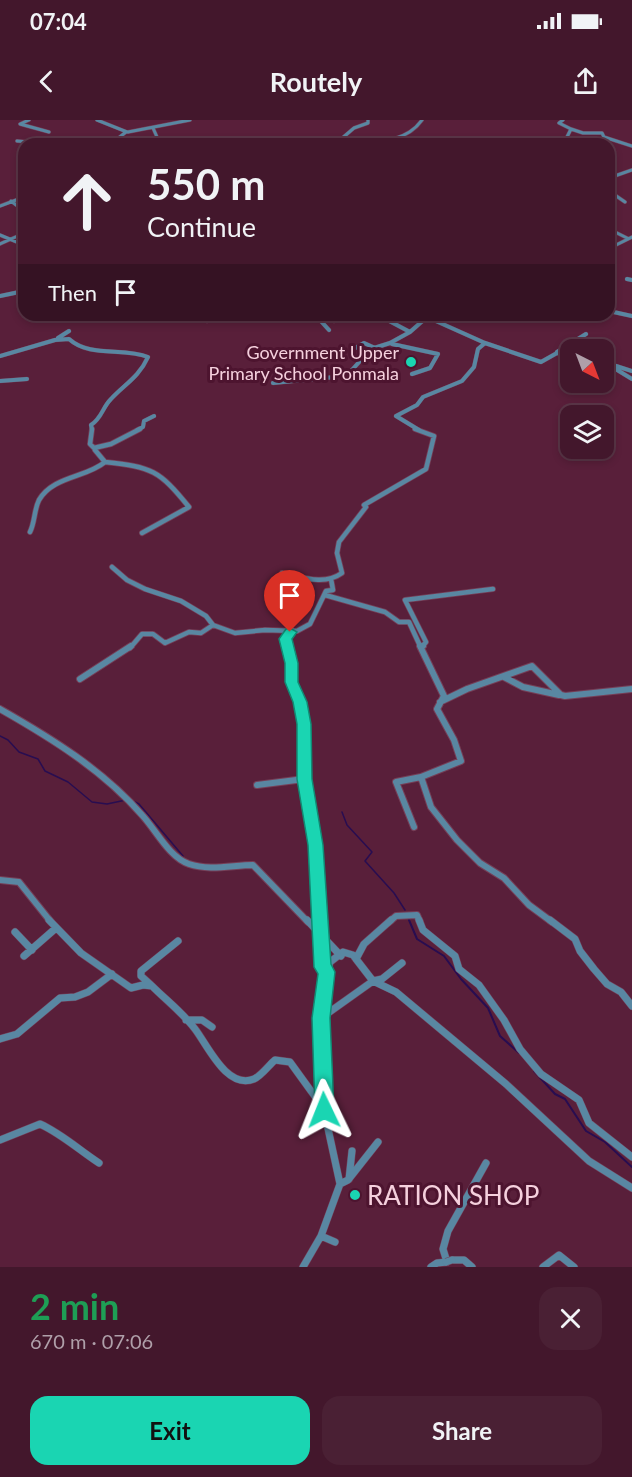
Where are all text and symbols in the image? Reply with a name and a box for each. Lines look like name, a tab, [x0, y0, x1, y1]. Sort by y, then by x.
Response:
text: 07:04	[30, 8, 87, 35]
icon: back	[30, 65, 63, 98]
text: Routely	[270, 65, 362, 98]
icon: share	[569, 65, 602, 98]
text: 550 m	[147, 159, 265, 209]
icon: ahead	[48, 162, 126, 240]
text: Continue	[147, 210, 256, 243]
icon: arrive	[109, 276, 142, 309]
text: Then	[48, 279, 97, 306]
north arrow	[560, 339, 614, 393]
map controls	[560, 339, 614, 459]
place label: Government Upper Primary School Ponmala	[209, 341, 399, 384]
marker: Government Upper Primary School Ponmala	[404, 355, 418, 369]
button: layers	[560, 405, 614, 459]
pin	[264, 570, 315, 632]
icon: arrive	[273, 579, 306, 612]
position arrow	[292, 1078, 356, 1142]
place label: RATION SHOP	[367, 1179, 539, 1211]
marker: RATION SHOP	[348, 1188, 362, 1202]
text: 2 min	[30, 1284, 119, 1328]
button: close	[539, 1287, 602, 1350]
text: 670 m · 07:06	[30, 1329, 153, 1353]
button: Exit	[30, 1396, 310, 1465]
button: Share	[322, 1396, 602, 1465]

